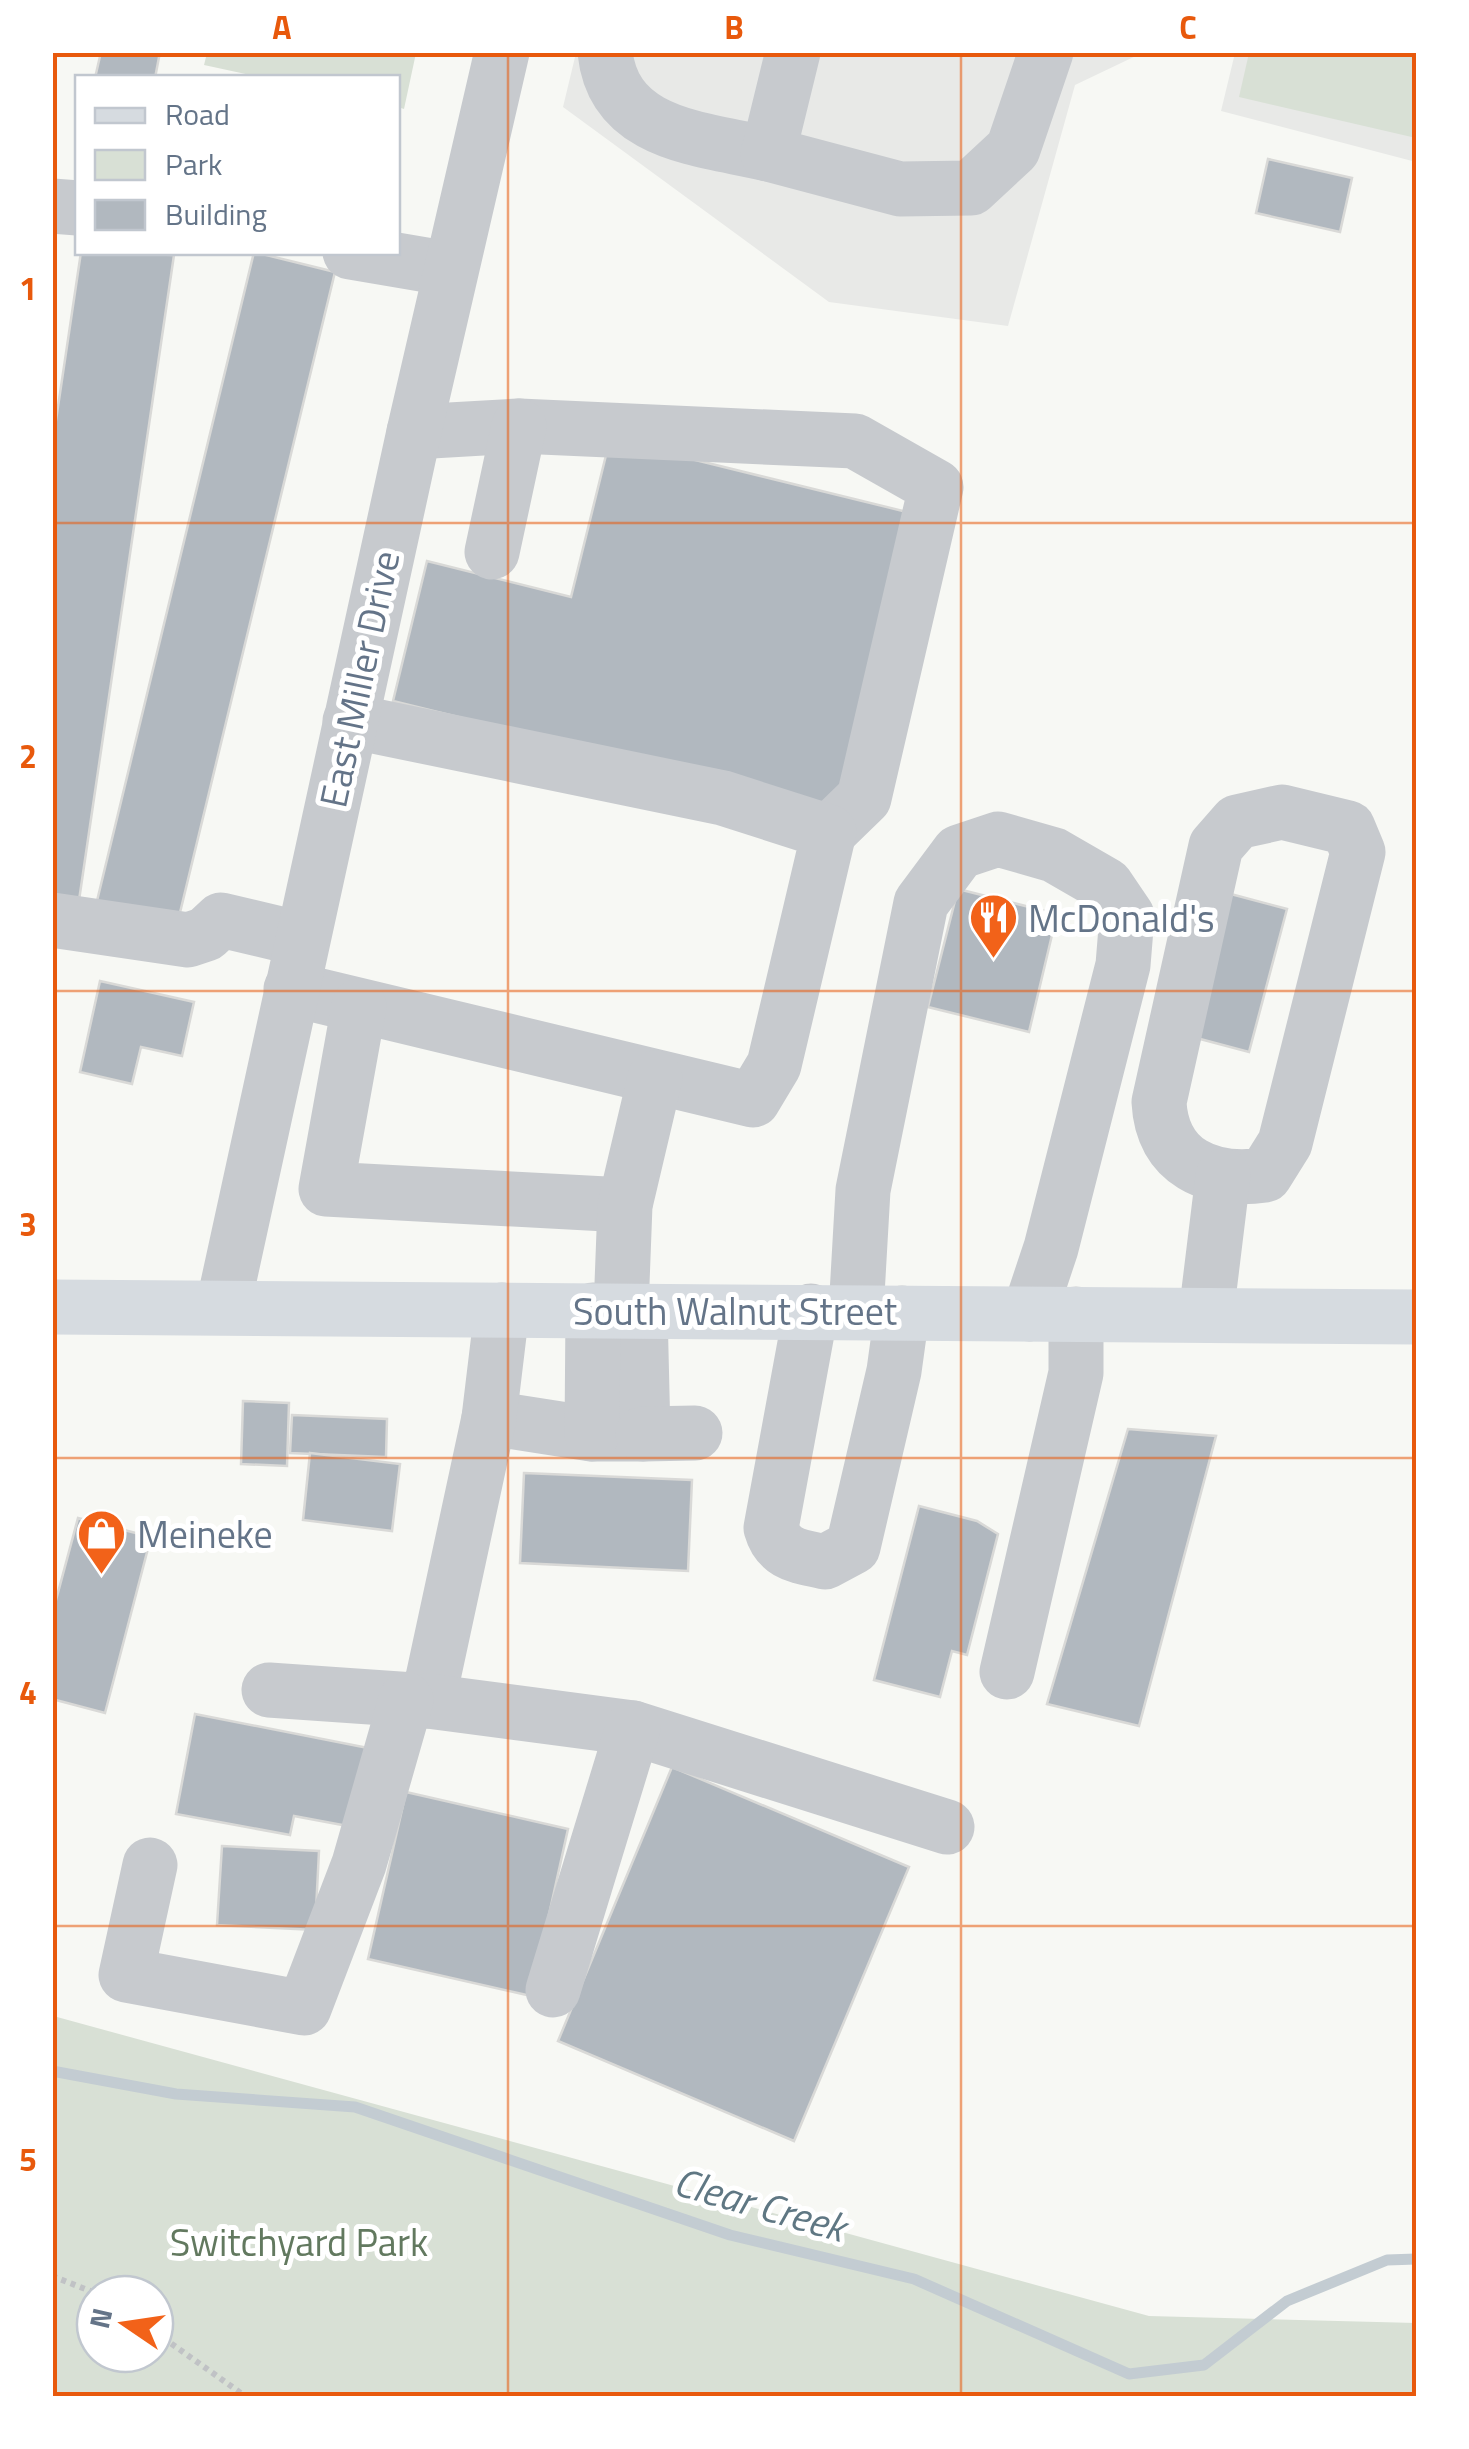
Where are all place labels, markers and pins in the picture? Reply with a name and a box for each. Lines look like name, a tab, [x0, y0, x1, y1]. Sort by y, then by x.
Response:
place label: McDonald's	[1028, 889, 1215, 947]
restaurant icon: McDonald's	[967, 892, 1019, 960]
place label: Meineke	[137, 1505, 273, 1563]
shop icon: Meineke	[76, 1508, 128, 1576]

